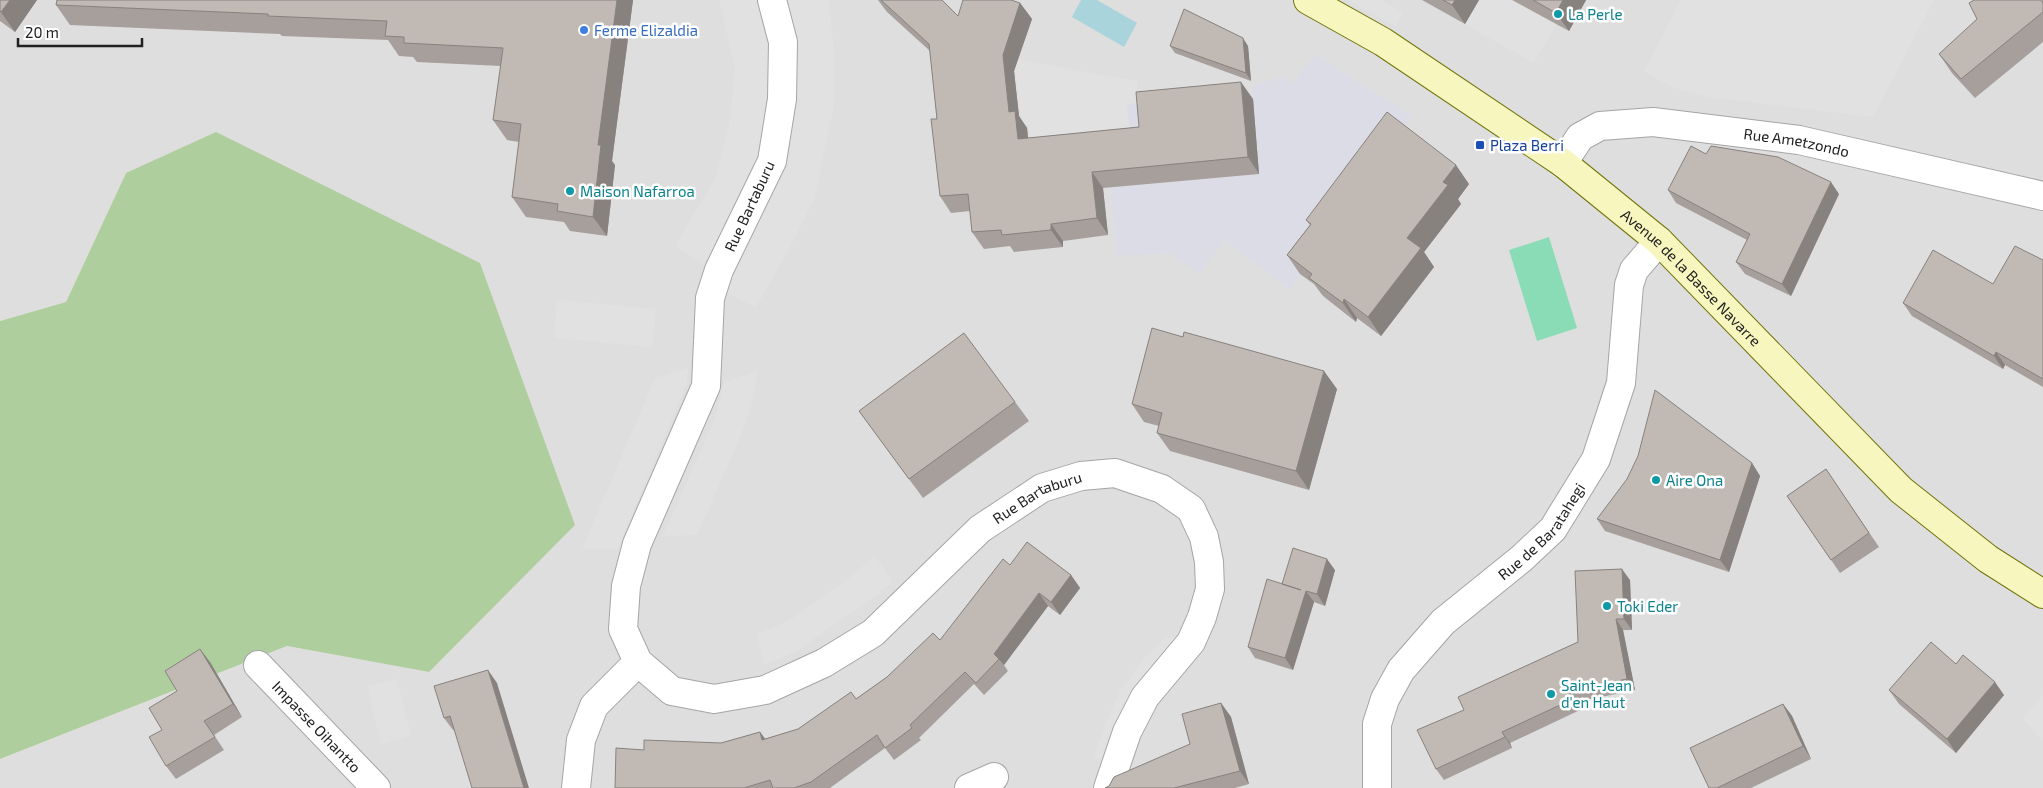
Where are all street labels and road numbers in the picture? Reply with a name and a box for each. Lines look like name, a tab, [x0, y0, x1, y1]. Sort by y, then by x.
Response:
street label: Rue Ametzondo	[1743, 124, 1851, 160]
street label: Rue Bartaburu	[720, 158, 778, 254]
street label: Avenue de la Basse Navarre	[1618, 205, 1765, 350]
street label: Rue Bartaburu	[989, 467, 1084, 527]
street label: Rue de Baratahegi	[1494, 479, 1588, 583]
street label: Impasse Oihantto	[269, 677, 365, 776]

